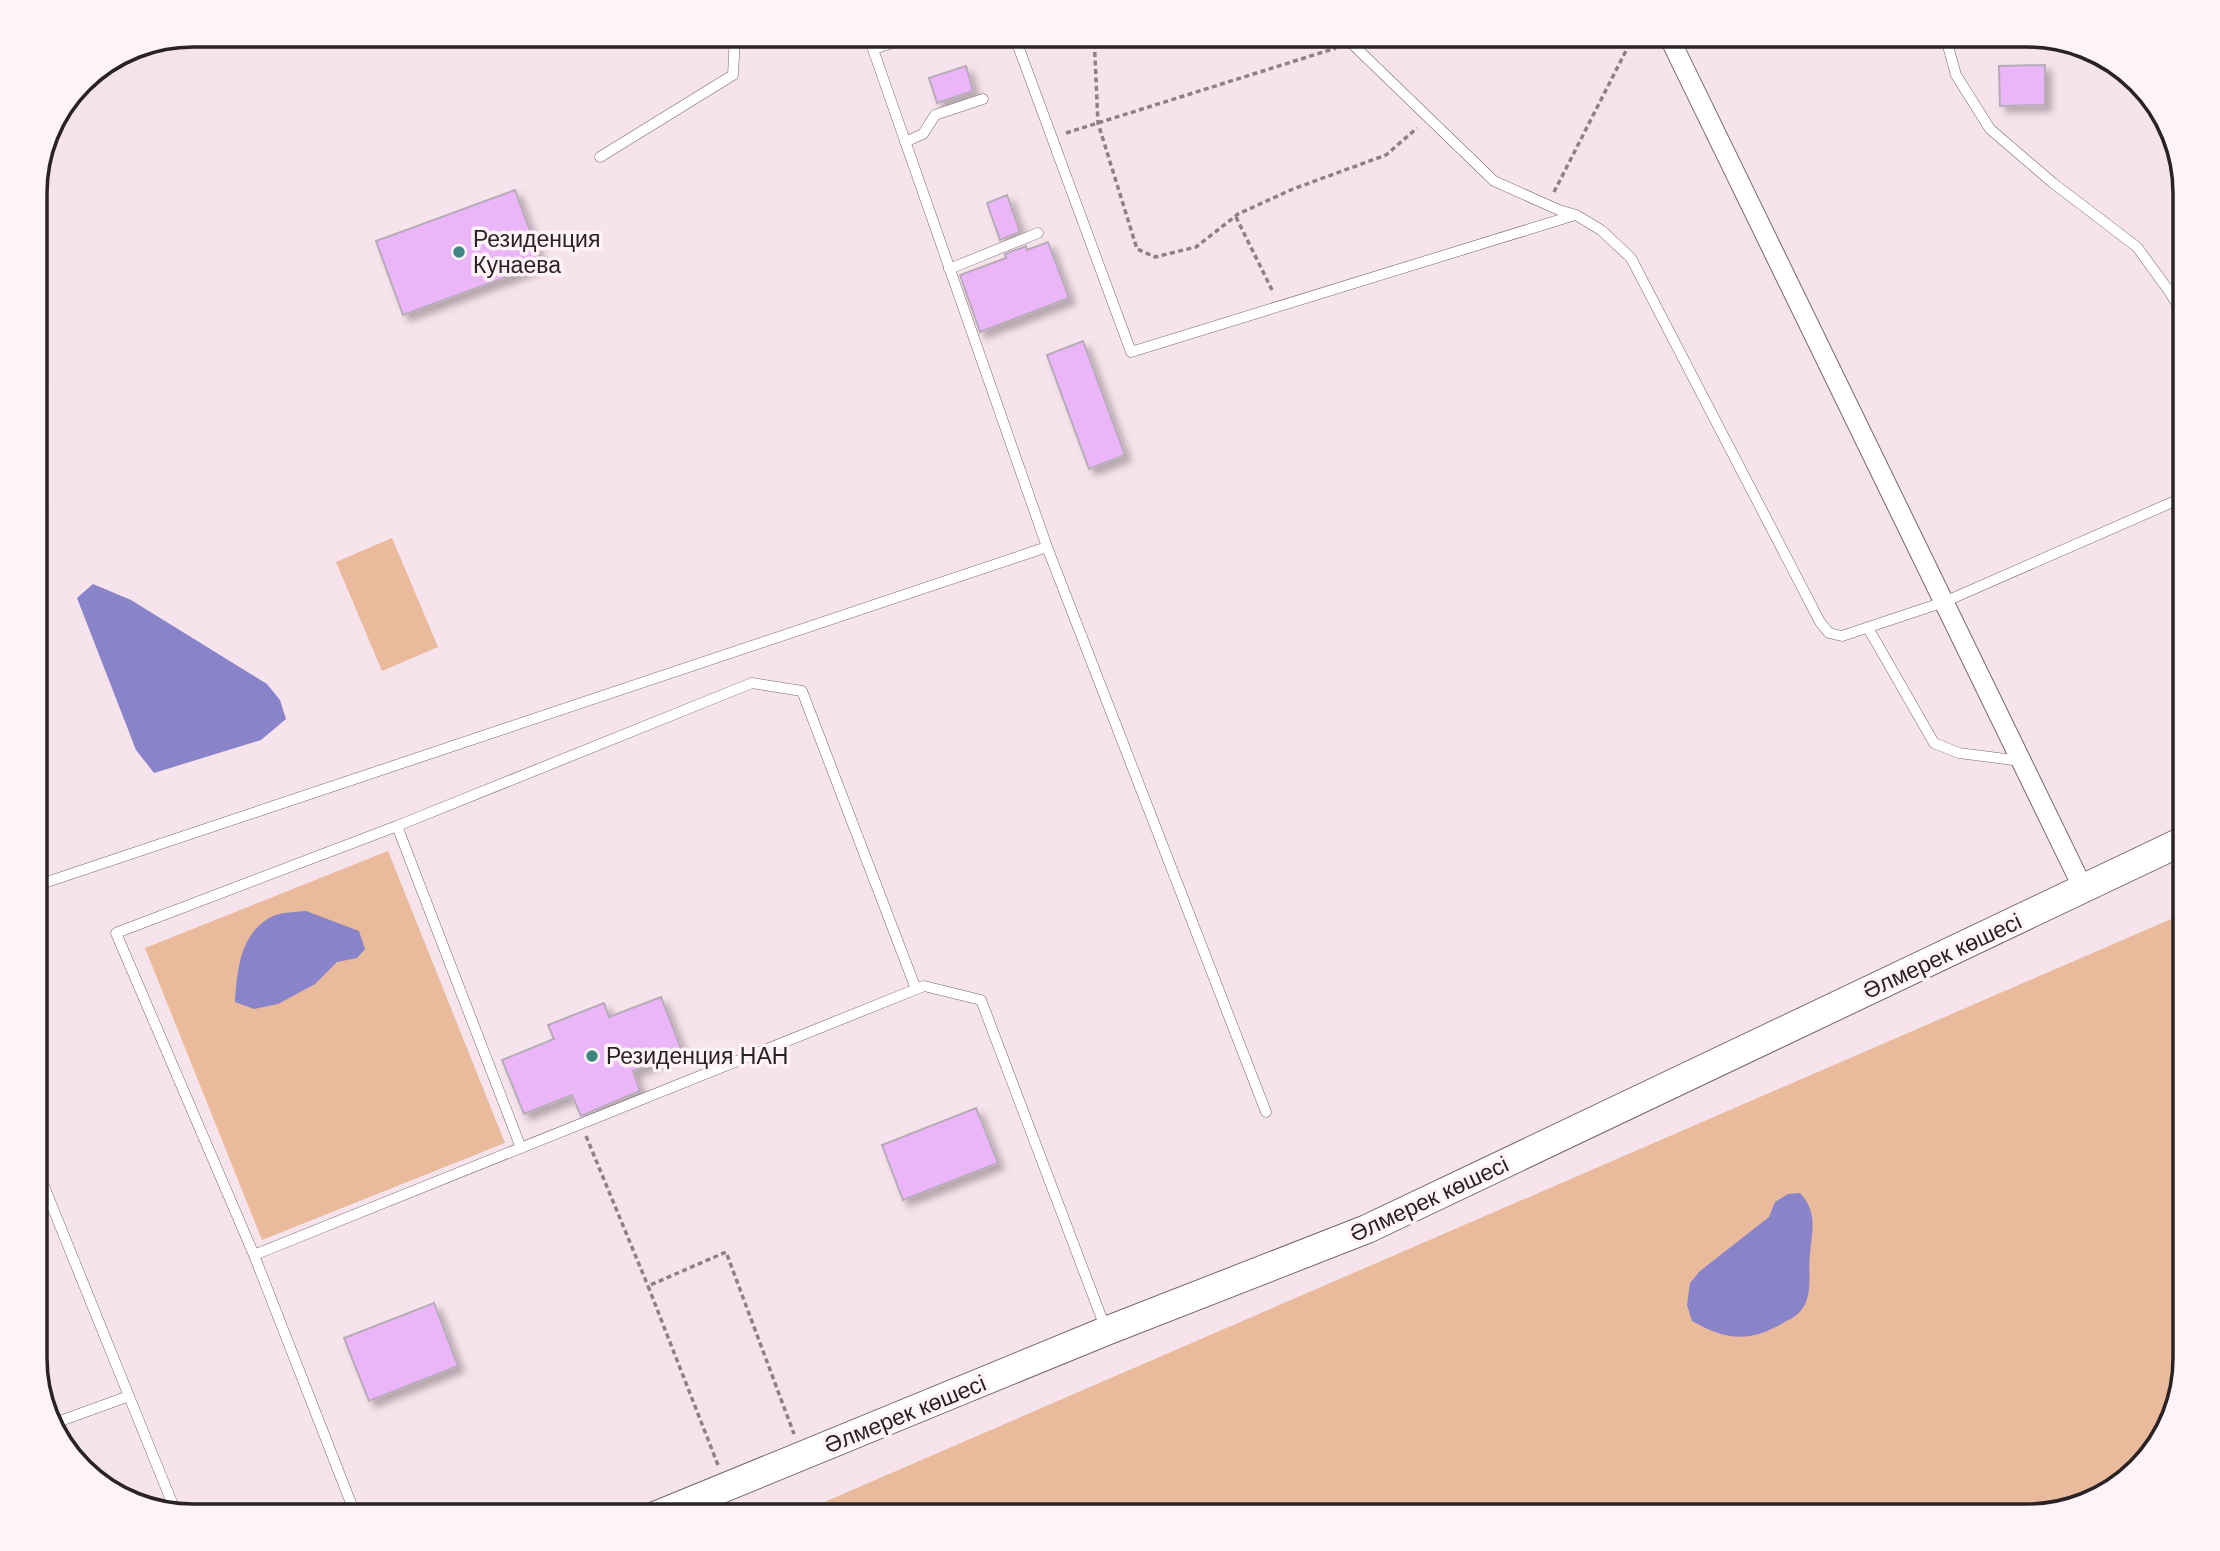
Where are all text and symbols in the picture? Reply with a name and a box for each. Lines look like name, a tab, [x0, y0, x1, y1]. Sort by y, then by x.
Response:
place label: Резиденция Кунаева	[473, 226, 600, 278]
marker: Резиденция Кунаева	[451, 244, 467, 260]
street label: Әлмерек көшесі	[1859, 908, 2025, 1004]
place label: Резиденция НАН	[606, 1043, 788, 1069]
marker: Резиденция НАН	[584, 1048, 600, 1064]
street label: Әлмерек көшесі	[1346, 1151, 1512, 1247]
street label: Әлмерек көшесі	[820, 1370, 990, 1458]

